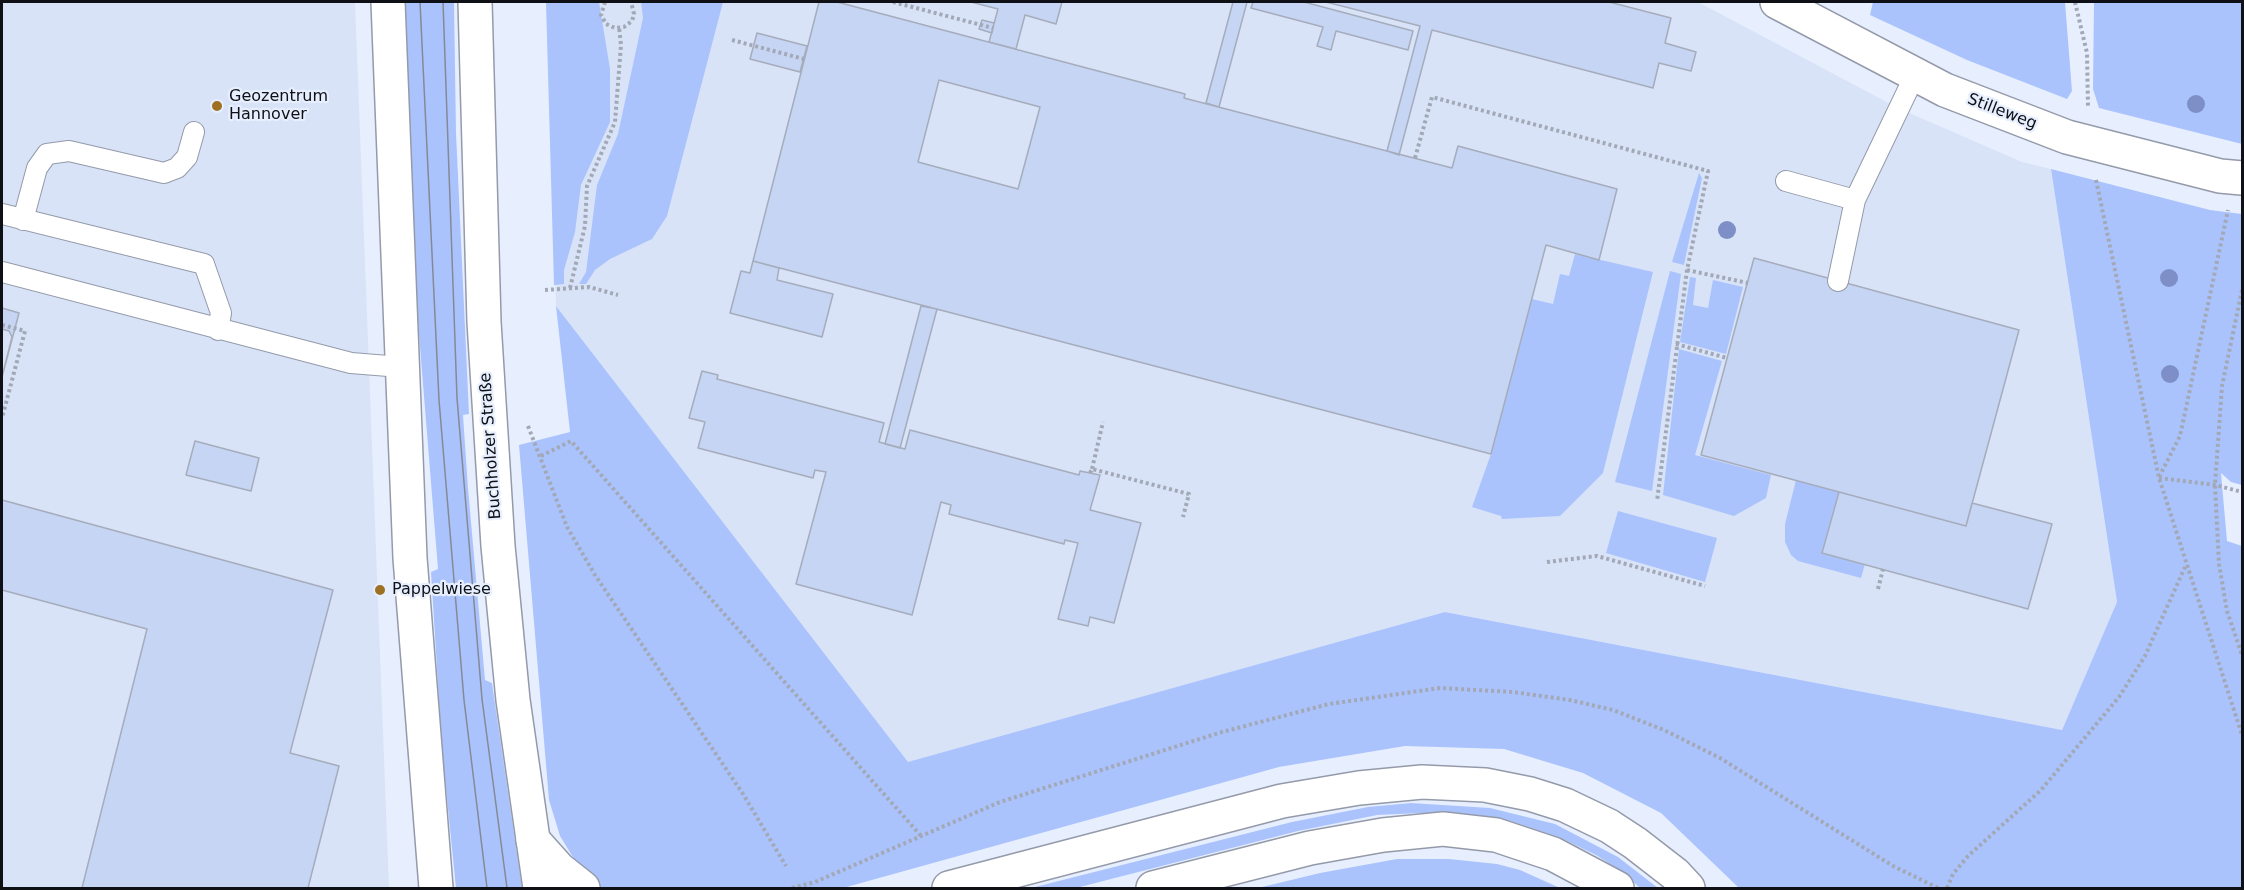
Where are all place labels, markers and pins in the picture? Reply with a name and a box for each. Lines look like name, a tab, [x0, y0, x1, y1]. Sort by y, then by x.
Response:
place label: Geozentrum Hannover	[229, 87, 328, 125]
marker: Geozentrum Hannover	[210, 99, 224, 113]
place label: Pappelwiese	[392, 580, 491, 600]
marker: Pappelwiese	[373, 583, 387, 597]

